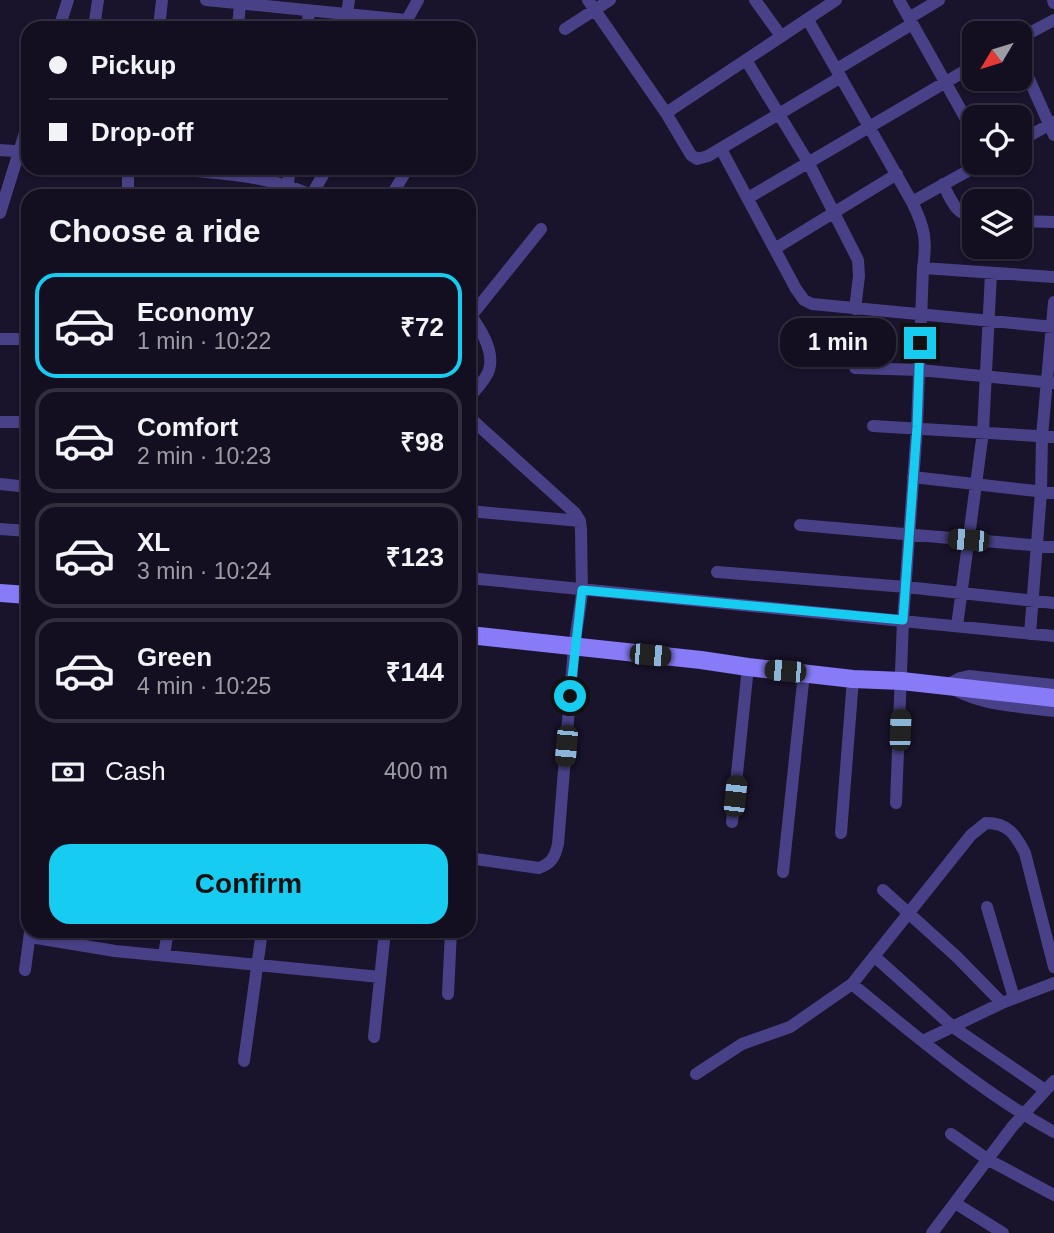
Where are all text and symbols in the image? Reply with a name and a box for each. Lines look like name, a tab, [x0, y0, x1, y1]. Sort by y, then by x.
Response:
north arrow	[962, 21, 1032, 91]
map controls	[962, 21, 1032, 259]
text: Pickup	[91, 50, 176, 80]
button: locate	[962, 105, 1032, 175]
text: Drop-off	[91, 117, 194, 147]
button: layers	[962, 189, 1032, 259]
text: Choose a ride	[49, 213, 261, 249]
icon: car	[53, 294, 116, 357]
text: Economy	[137, 297, 254, 327]
text: ₹72	[400, 312, 444, 342]
callout: 1 min	[780, 318, 895, 368]
route end	[904, 327, 936, 359]
text: 1 min · 10:22	[137, 328, 271, 354]
text: 1 min	[808, 329, 868, 355]
icon: car	[53, 409, 116, 472]
text: Comfort	[137, 412, 238, 442]
text: ₹98	[400, 427, 444, 457]
text: 2 min · 10:23	[137, 443, 271, 469]
icon: car	[53, 524, 116, 587]
text: XL	[137, 527, 170, 557]
car	[947, 528, 990, 552]
text: ₹123	[386, 542, 444, 572]
text: 3 min · 10:24	[137, 558, 271, 584]
icon: car	[53, 639, 116, 702]
text: Green	[137, 642, 212, 672]
car	[629, 643, 672, 667]
text: ₹144	[386, 657, 444, 687]
car	[764, 659, 807, 683]
text: 4 min · 10:25	[137, 673, 271, 699]
route start	[554, 680, 586, 712]
car	[889, 709, 912, 751]
car	[554, 724, 579, 768]
icon: cash	[49, 753, 87, 791]
text: Cash	[105, 756, 166, 786]
text: 400 m	[384, 758, 448, 784]
car	[723, 774, 748, 818]
button: Confirm	[49, 844, 448, 924]

